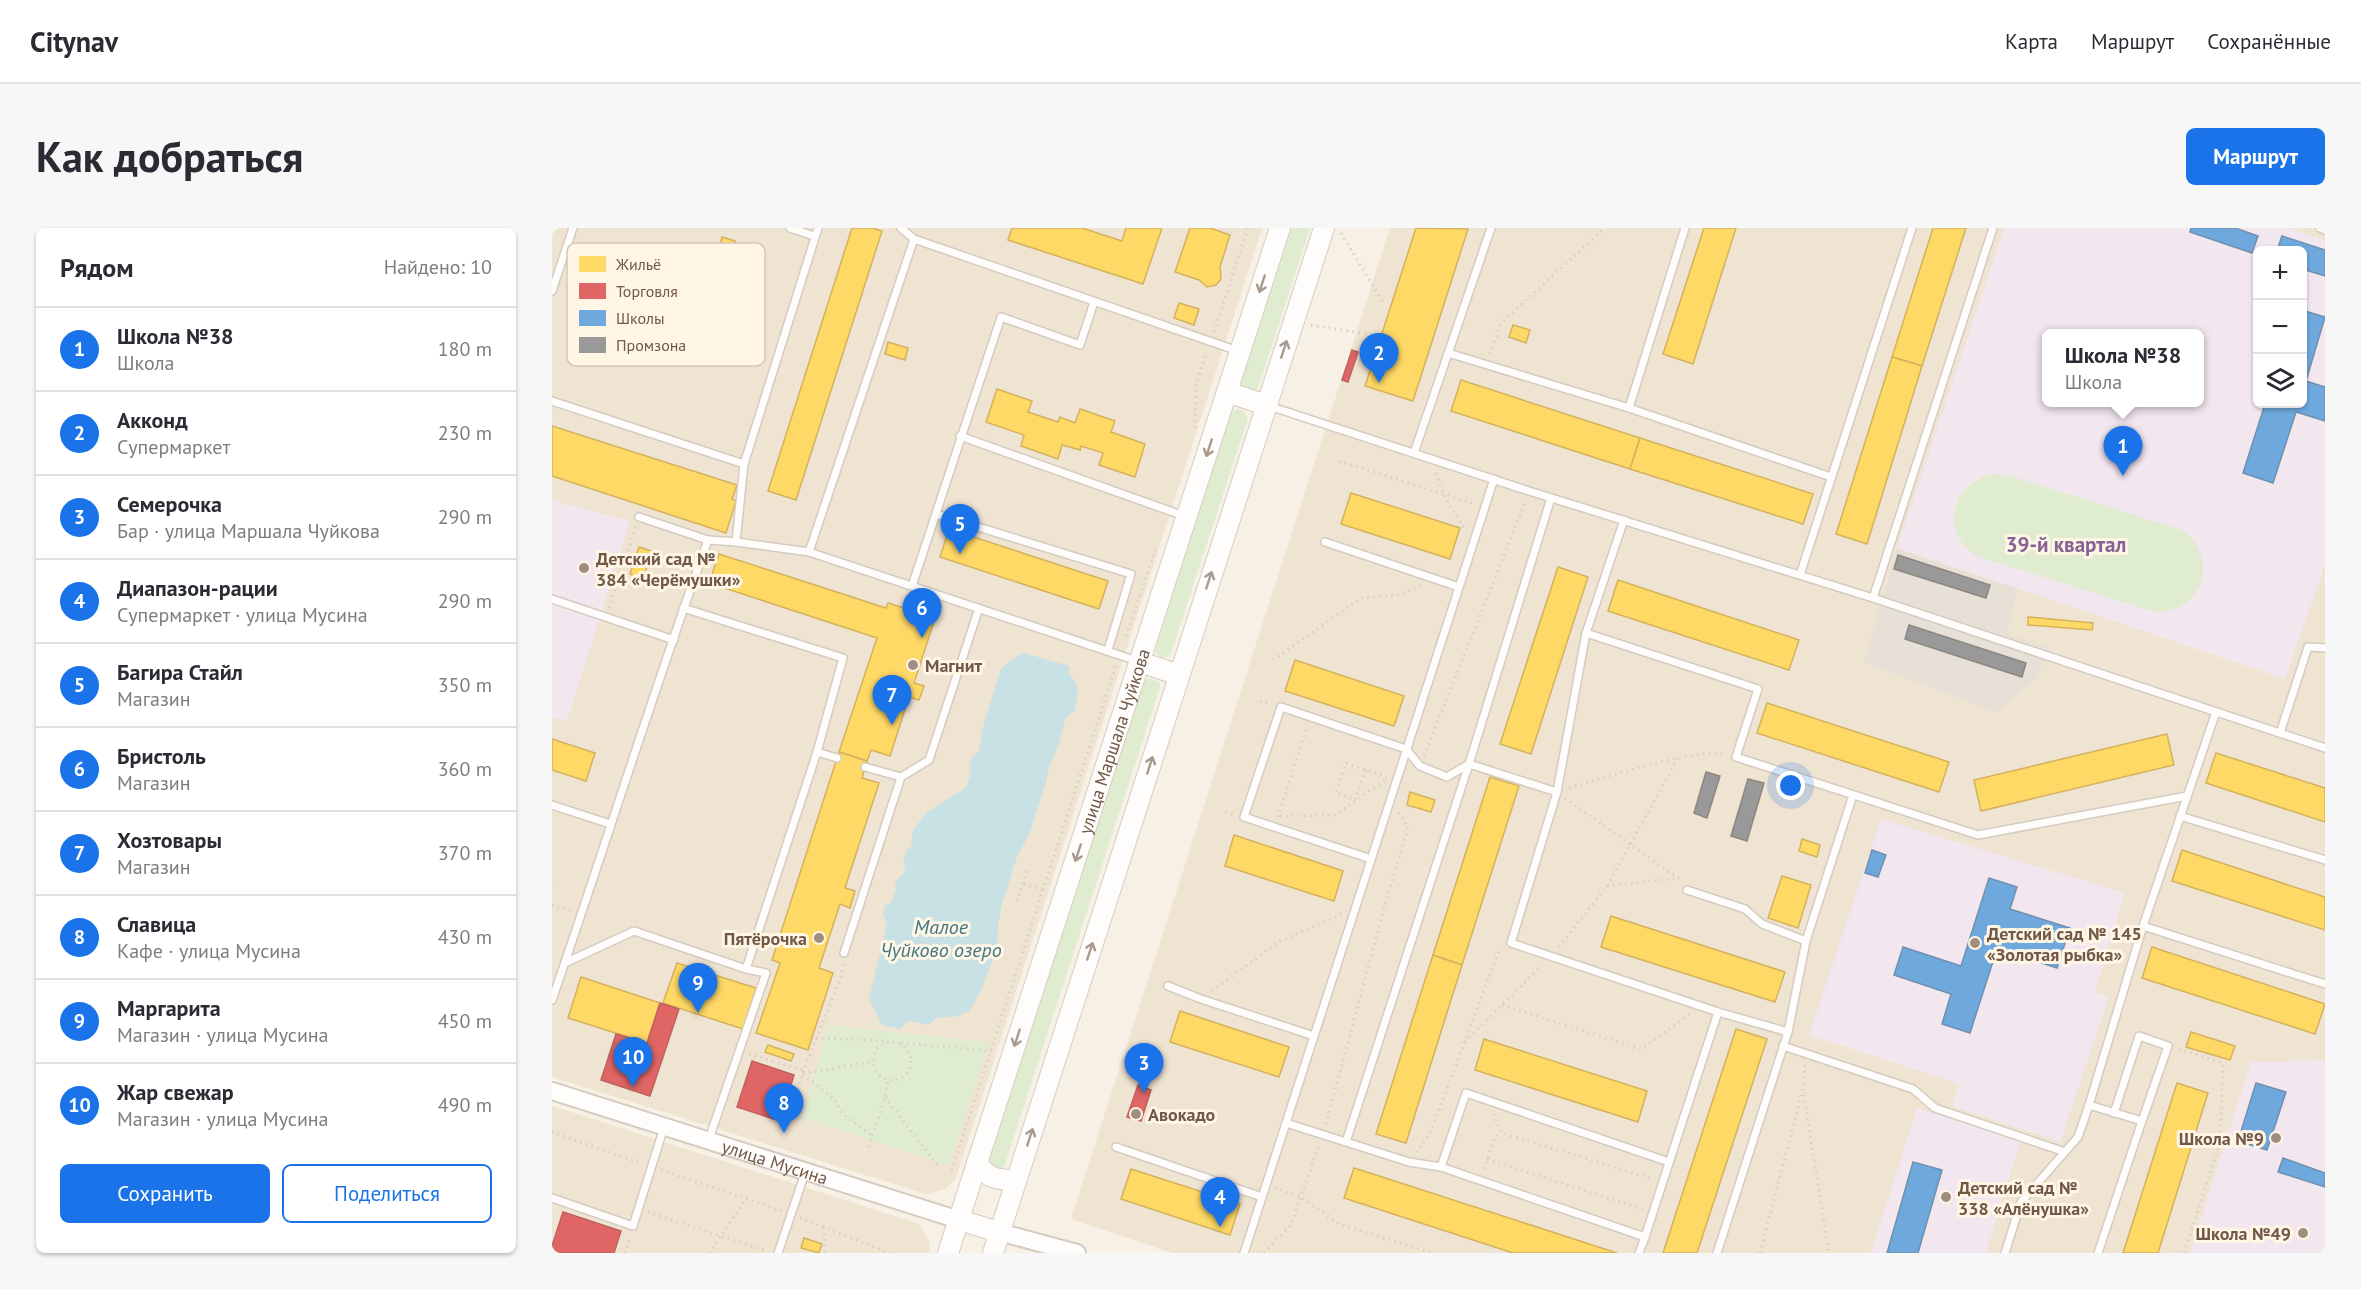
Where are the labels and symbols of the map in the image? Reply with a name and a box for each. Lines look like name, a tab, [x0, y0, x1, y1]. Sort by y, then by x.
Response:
legend	[567, 243, 765, 366]
text: Жильё	[615, 254, 661, 274]
one-way arrow	[1256, 274, 1267, 293]
text: Торговля	[616, 281, 678, 301]
text: Школы	[616, 308, 665, 328]
pin: 2	[1360, 334, 1398, 383]
text: Промзона	[616, 335, 686, 355]
one-way arrow	[1279, 340, 1290, 359]
pin: 1	[2104, 426, 2142, 476]
one-way arrow	[1203, 438, 1214, 457]
pin: 5	[940, 504, 980, 554]
district label: 39-й квартал	[2006, 531, 2126, 558]
place label: Детский сад № 384 «Черёмушки»	[596, 547, 741, 591]
marker: Детский сад № 384 «Черёмушки»	[577, 561, 591, 575]
one-way arrow	[1205, 571, 1216, 590]
pin: 6	[902, 588, 941, 638]
street label: улица Маршала Чуйкова	[1073, 646, 1155, 837]
place label: Магнит	[925, 654, 983, 677]
marker: Магнит	[906, 658, 920, 672]
pin: 7	[872, 676, 912, 725]
one-way arrow	[1145, 756, 1156, 775]
your location	[1776, 771, 1805, 800]
one-way arrow	[1071, 843, 1082, 862]
water label: Малое Чуйково озеро	[880, 914, 1002, 963]
place label: Детский сад № 145 «Золотая рыбка»	[1987, 922, 2142, 966]
place label: Пятёрочка	[724, 927, 807, 950]
marker: Пятёрочка	[812, 931, 826, 945]
marker: Детский сад № 145 «Золотая рыбка»	[1968, 936, 1982, 950]
one-way arrow	[1085, 942, 1096, 961]
pin: 9	[678, 964, 718, 1013]
one-way arrow	[1011, 1028, 1022, 1047]
pin: 10	[614, 1038, 652, 1087]
pin: 3	[1124, 1044, 1164, 1093]
pin: 8	[764, 1084, 804, 1133]
place label: Авокадо	[1148, 1103, 1216, 1126]
marker: Авокадо	[1129, 1107, 1143, 1121]
place label: Школа №9	[2179, 1127, 2264, 1150]
one-way arrow	[1025, 1128, 1036, 1147]
marker: Школа №9	[2269, 1131, 2283, 1145]
street label: улица Мусина	[719, 1134, 831, 1189]
place label: Детский сад № 338 «Алёнушка»	[1958, 1176, 2089, 1220]
pin: 4	[1200, 1178, 1240, 1227]
marker: Детский сад № 338 «Алёнушка»	[1939, 1190, 1953, 1204]
place label: Школа №49	[2196, 1222, 2291, 1245]
marker: Школа №49	[2296, 1226, 2310, 1240]

